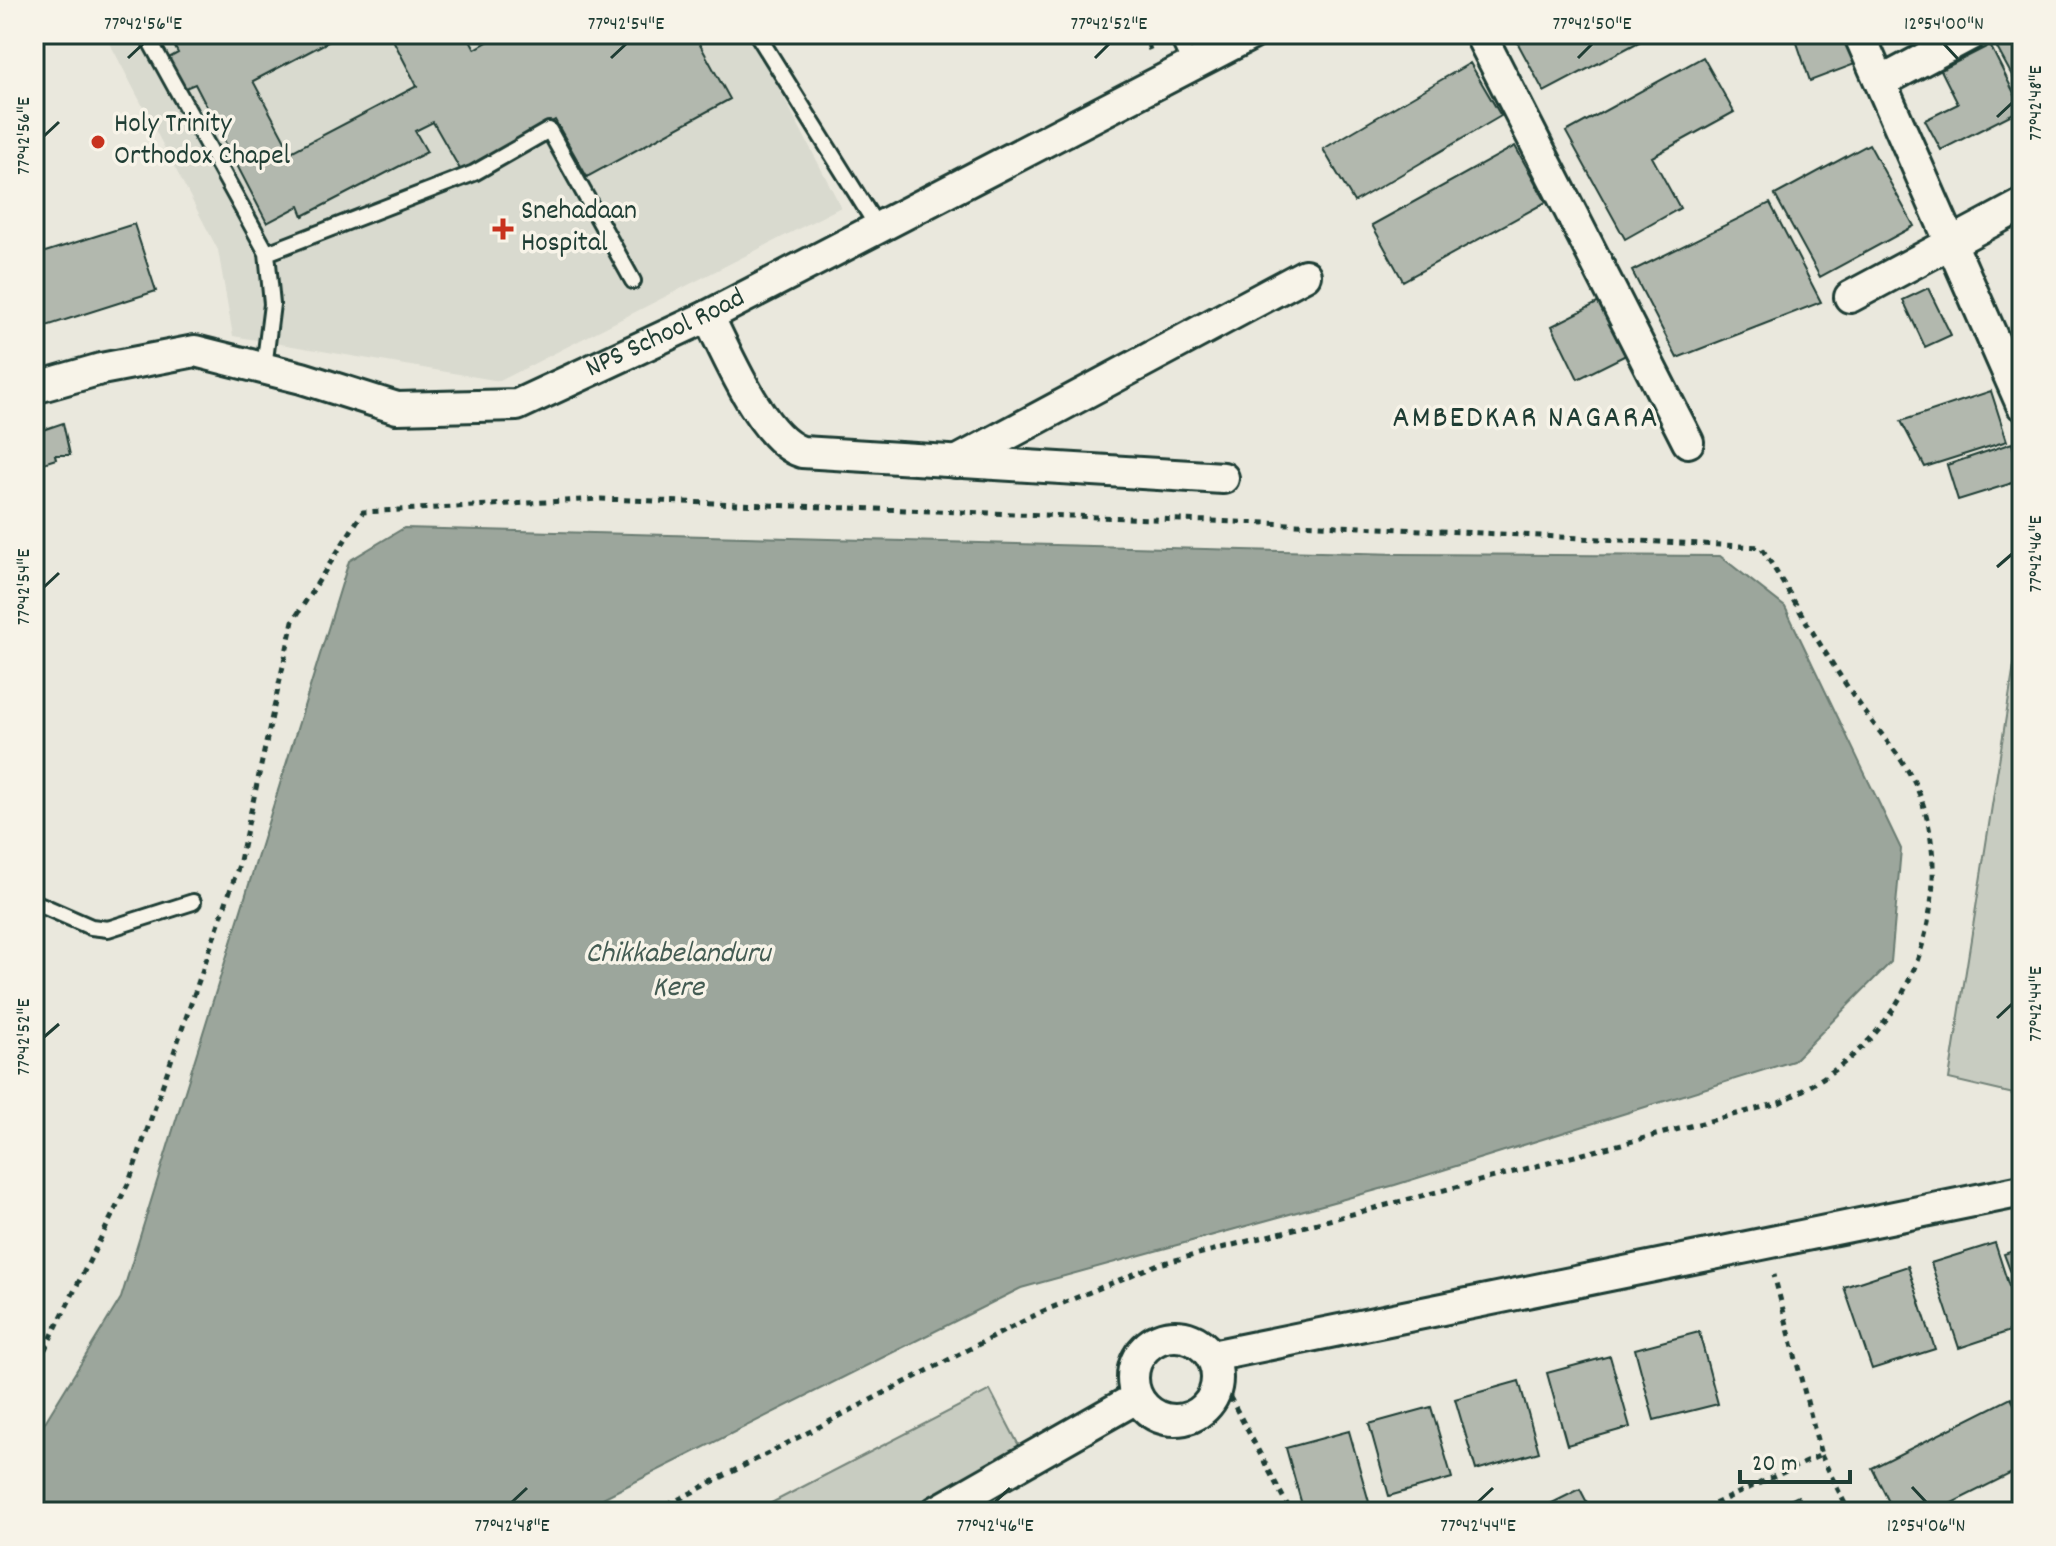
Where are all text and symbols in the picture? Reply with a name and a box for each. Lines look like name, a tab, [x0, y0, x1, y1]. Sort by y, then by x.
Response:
text: 77°42'56"E	[104, 11, 182, 39]
text: 77°42'54"E	[588, 11, 664, 39]
text: 77°42'52"E	[1071, 11, 1147, 39]
text: 77°42'50"E	[1552, 11, 1632, 39]
text: 12°54'00"N	[1904, 11, 1984, 39]
text: 77°42'48"E	[2023, 65, 2051, 141]
text: 77°42'56"E	[11, 97, 39, 175]
place label: Holy Trinity Orthodox Chapel	[114, 106, 290, 178]
marker: Holy Trinity Orthodox Chapel	[89, 133, 107, 151]
place label: Snehadaan Hospital	[521, 193, 637, 265]
marker: Snehadaan Hospital	[492, 218, 514, 240]
street label: NPS School Road	[580, 280, 753, 390]
district label: AMBEDKAR NAGARA	[1392, 397, 1660, 443]
text: 77°42'46"E	[2023, 515, 2051, 593]
text: 77°42'54"E	[11, 549, 39, 625]
water label: Chikkabelanduru Kere	[585, 934, 773, 1011]
text: 77°42'44"E	[2023, 966, 2051, 1042]
text: 77°42'52"E	[11, 999, 39, 1075]
scale bar	[1740, 1434, 1850, 1484]
text: 20 m	[1752, 1448, 1798, 1482]
text: 77°42'48"E	[474, 1513, 550, 1541]
text: 77°42'46"E	[956, 1513, 1034, 1541]
text: 77°42'44"E	[1440, 1513, 1516, 1541]
text: 12°54'06"N	[1887, 1513, 1965, 1541]

